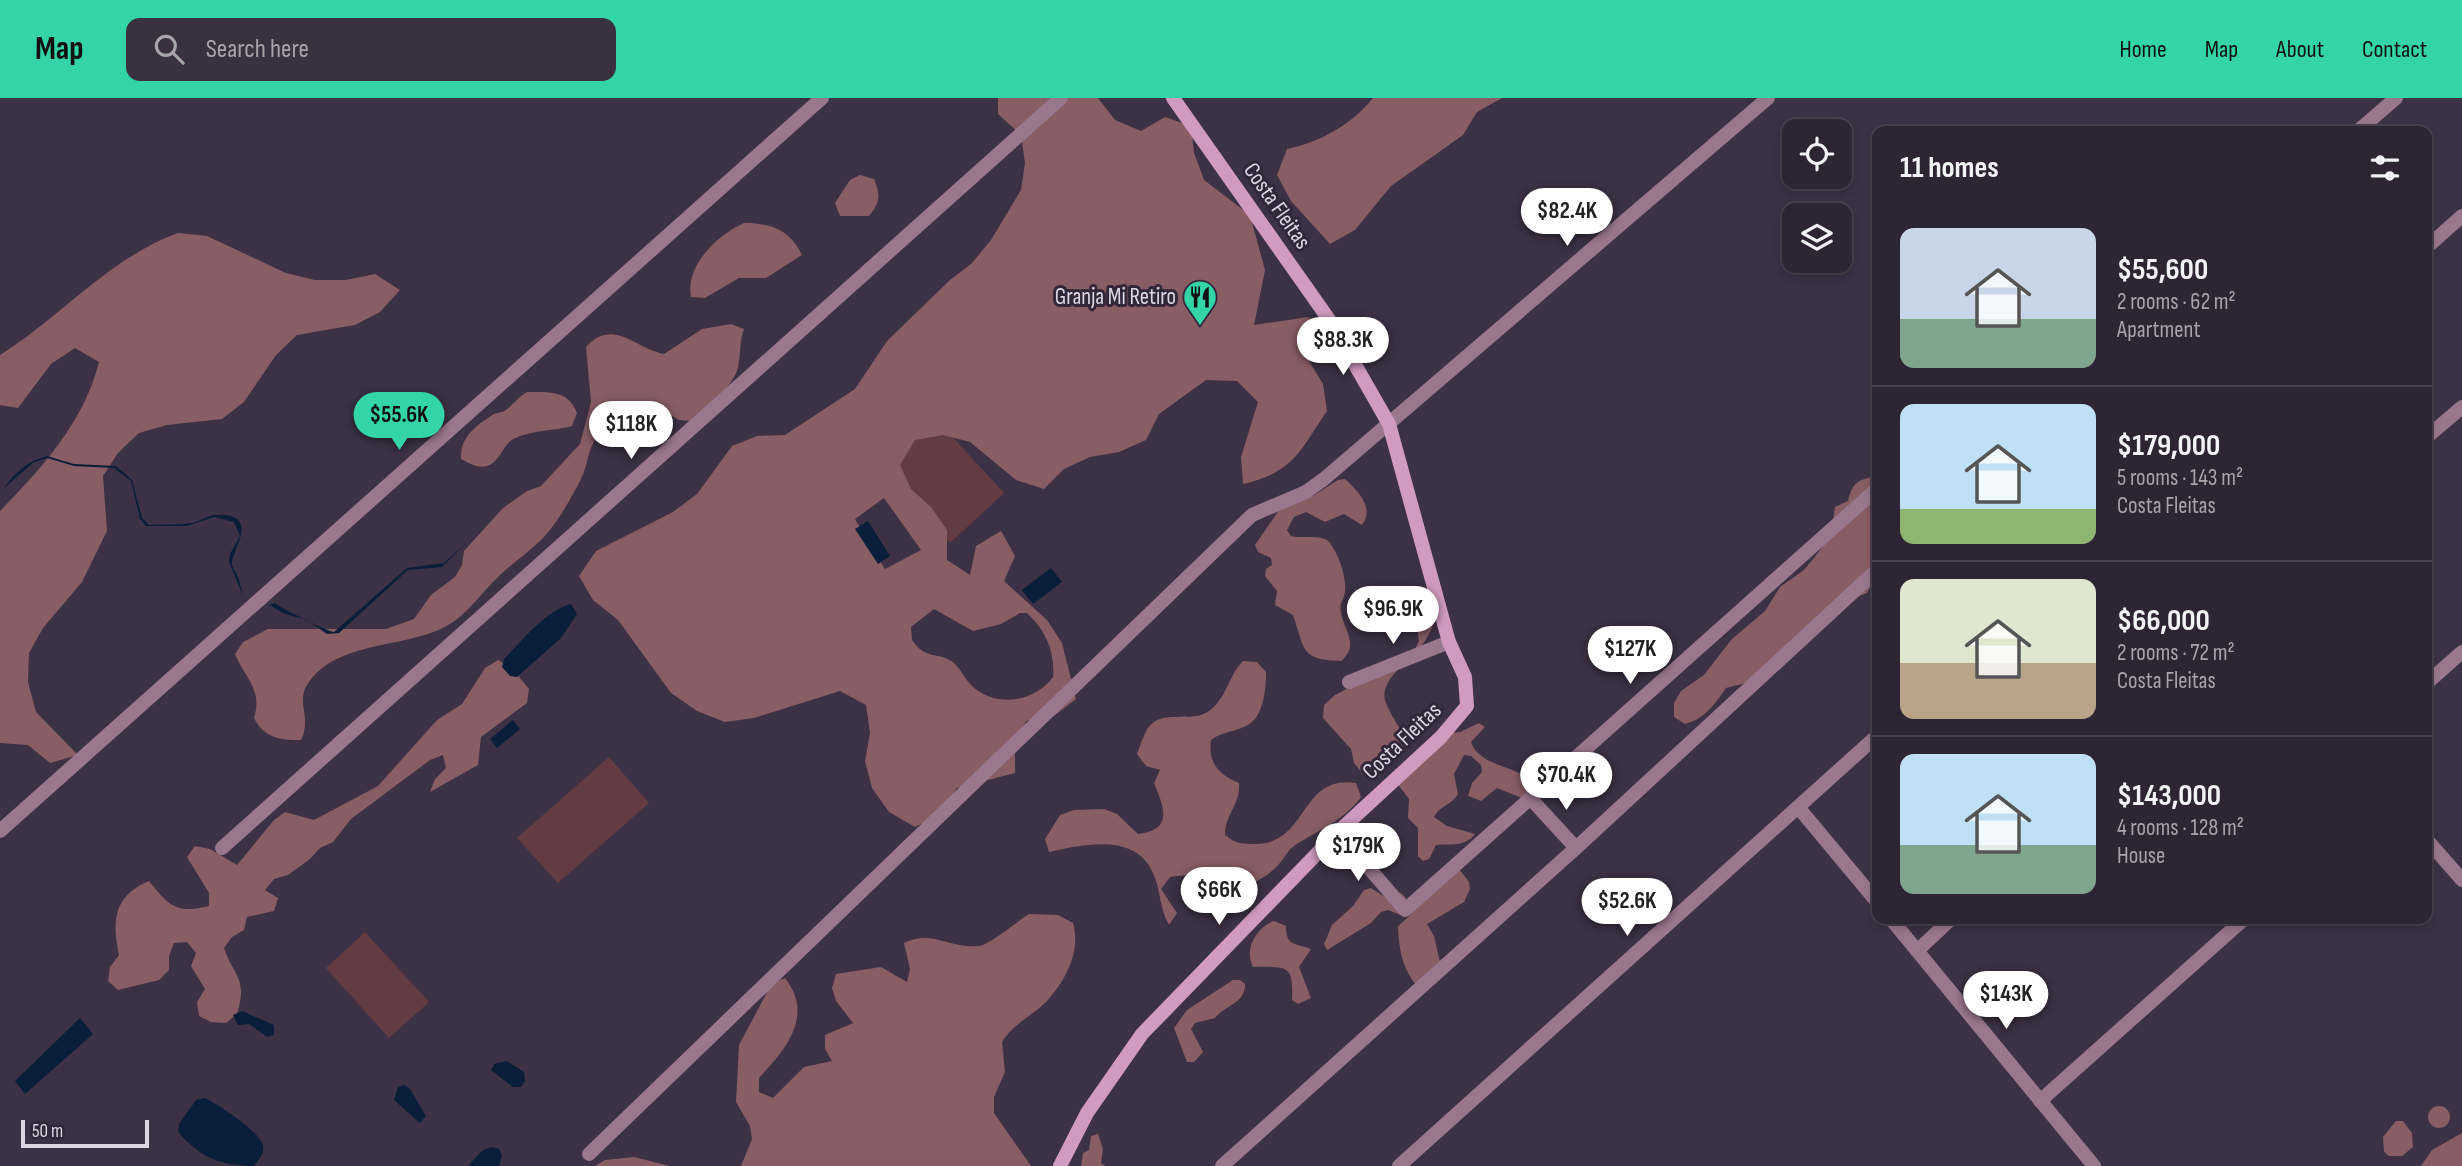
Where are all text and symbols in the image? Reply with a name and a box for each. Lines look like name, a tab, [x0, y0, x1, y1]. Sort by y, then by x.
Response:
search box	[126, 18, 616, 81]
text: Map	[35, 29, 84, 69]
icon: search	[150, 30, 188, 68]
text: Search here	[206, 34, 309, 65]
text: Home	[2119, 35, 2167, 64]
text: Map	[2205, 35, 2238, 64]
text: About	[2276, 35, 2324, 64]
text: Contact	[2362, 35, 2427, 64]
map controls	[1782, 119, 1852, 273]
button: locate	[1782, 119, 1852, 189]
icon: filters	[2366, 149, 2404, 187]
text: 11 homes	[1900, 150, 1999, 186]
street label: Costa Fleitas	[1237, 158, 1317, 254]
pin: $82.4K	[1510, 188, 1624, 248]
text: $82.4K	[1537, 197, 1597, 225]
button: layers	[1782, 203, 1852, 273]
text: $55,600	[2117, 252, 2208, 288]
icon: home	[1956, 256, 2040, 340]
restaurant icon: Granja Mi Retiro	[1181, 278, 1219, 327]
place label: Granja Mi Retiro	[1055, 283, 1176, 311]
text: 2 rooms · 62 m²	[2117, 288, 2236, 316]
text: Apartment	[2117, 316, 2201, 344]
pin: $88.3K	[1286, 317, 1400, 377]
text: $88.3K	[1313, 326, 1373, 354]
pin: $55.6K	[342, 392, 456, 452]
text: $55.6K	[370, 401, 428, 429]
pin: $118K	[582, 402, 680, 461]
text: $118K	[605, 410, 657, 438]
text: $179,000	[2117, 428, 2220, 464]
icon: home	[1956, 432, 2040, 516]
text: 5 rooms · 143 m²	[2117, 464, 2243, 492]
text: Costa Fleitas	[2117, 492, 2216, 520]
pin: $96.9K	[1336, 587, 1450, 646]
text: $96.9K	[1363, 595, 1423, 623]
text: $66,000	[2117, 603, 2210, 639]
icon: home	[1956, 607, 2040, 691]
pin: $127K	[1581, 626, 1679, 686]
text: $127K	[1604, 635, 1656, 663]
text: 2 rooms · 72 m²	[2117, 639, 2235, 667]
text: Costa Fleitas	[2117, 667, 2216, 695]
street label: Costa Fleitas	[1357, 697, 1447, 785]
pin: $70.4K	[1509, 752, 1623, 812]
text: $70.4K	[1536, 761, 1596, 789]
text: $143,000	[2117, 778, 2221, 814]
icon: home	[1956, 782, 2040, 866]
text: 4 rooms · 128 m²	[2117, 814, 2244, 842]
pin: $179K	[1309, 824, 1407, 883]
text: $179K	[1332, 832, 1384, 860]
text: House	[2117, 842, 2165, 870]
pin: $66K	[1178, 868, 1260, 927]
text: $66K	[1197, 876, 1241, 904]
pin: $52.6K	[1570, 878, 1684, 938]
text: $52.6K	[1598, 887, 1656, 915]
pin: $143K	[1957, 972, 2055, 1031]
text: $143K	[1979, 980, 2033, 1008]
scale bar	[21, 1117, 149, 1149]
text: 50 m	[32, 1120, 63, 1143]

